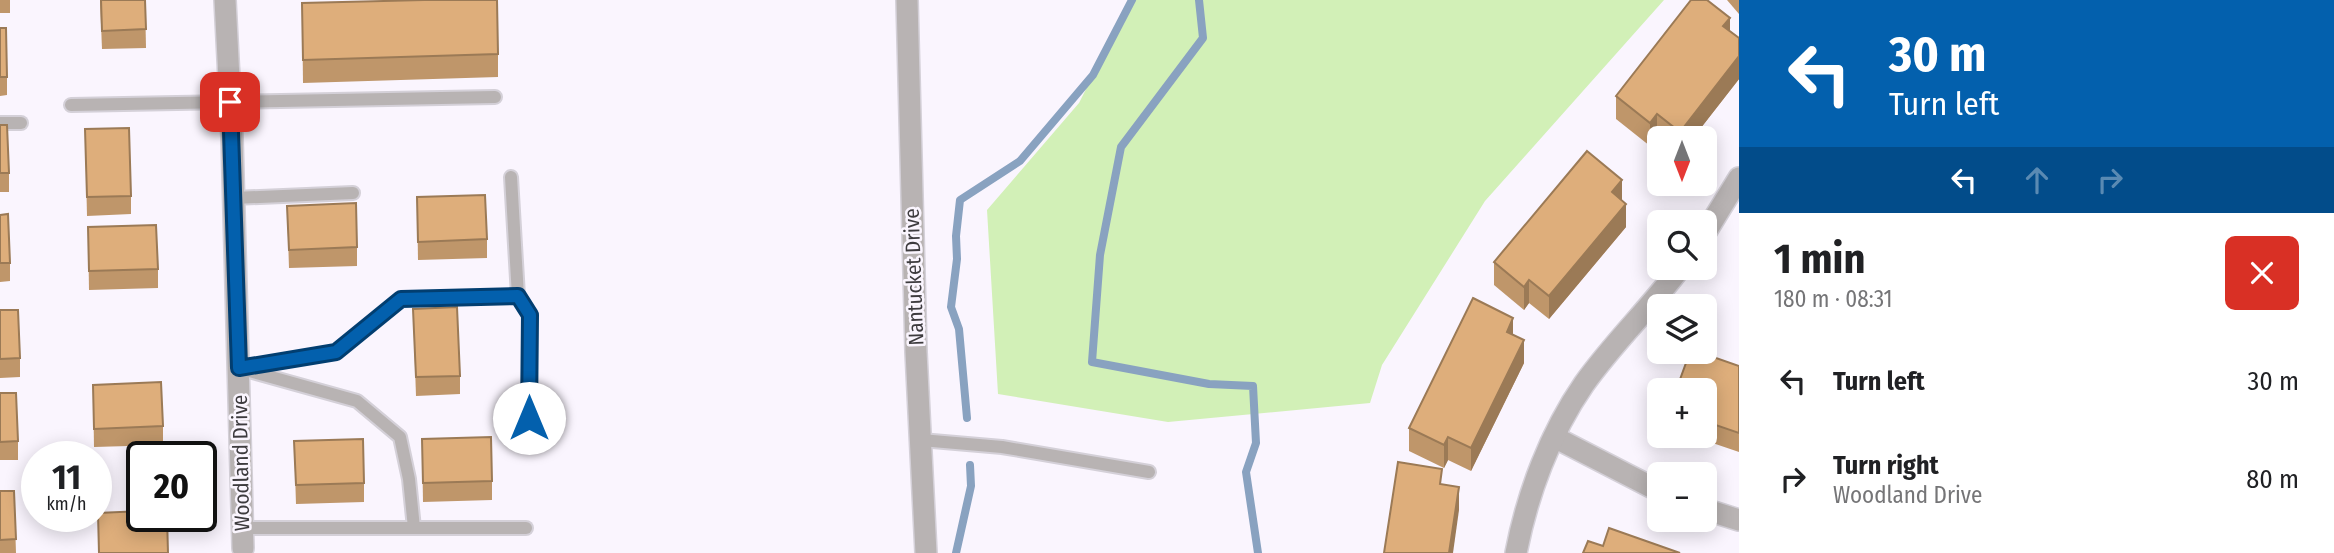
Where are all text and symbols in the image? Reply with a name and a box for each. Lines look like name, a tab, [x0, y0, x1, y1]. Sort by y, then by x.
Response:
text: 30 m	[1889, 25, 1987, 84]
icon: left	[1774, 28, 1865, 119]
pin	[200, 72, 260, 132]
icon: arrive	[211, 83, 249, 121]
text: Turn left	[1889, 85, 1999, 123]
north arrow	[1647, 126, 1717, 196]
map controls	[1647, 126, 1717, 532]
icon: left	[1945, 161, 1983, 199]
icon: ahead	[2018, 161, 2056, 199]
icon: right	[2091, 161, 2129, 199]
street label: Nantucket Drive	[899, 208, 929, 346]
button: search	[1647, 210, 1717, 280]
text: 1 min	[1774, 234, 1865, 284]
button: close	[2225, 236, 2299, 310]
text: 180 m · 08:31	[1774, 285, 1893, 313]
button: layers	[1647, 294, 1717, 364]
icon: left	[1774, 362, 1812, 400]
text: Turn left	[1833, 366, 1925, 397]
text: 30 m	[2248, 366, 2299, 397]
button: +	[1647, 378, 1717, 448]
position arrow	[492, 381, 566, 455]
street label: Woodland Drive	[227, 395, 255, 531]
speed limit sign: 20	[126, 441, 217, 532]
text: Turn right	[1833, 450, 1939, 481]
text: 11	[52, 456, 81, 498]
icon: right	[1774, 460, 1812, 498]
button: −	[1647, 462, 1717, 532]
text: 80 m	[2246, 464, 2299, 495]
text: Woodland Drive	[1833, 481, 1982, 509]
text: km/h	[46, 493, 87, 515]

